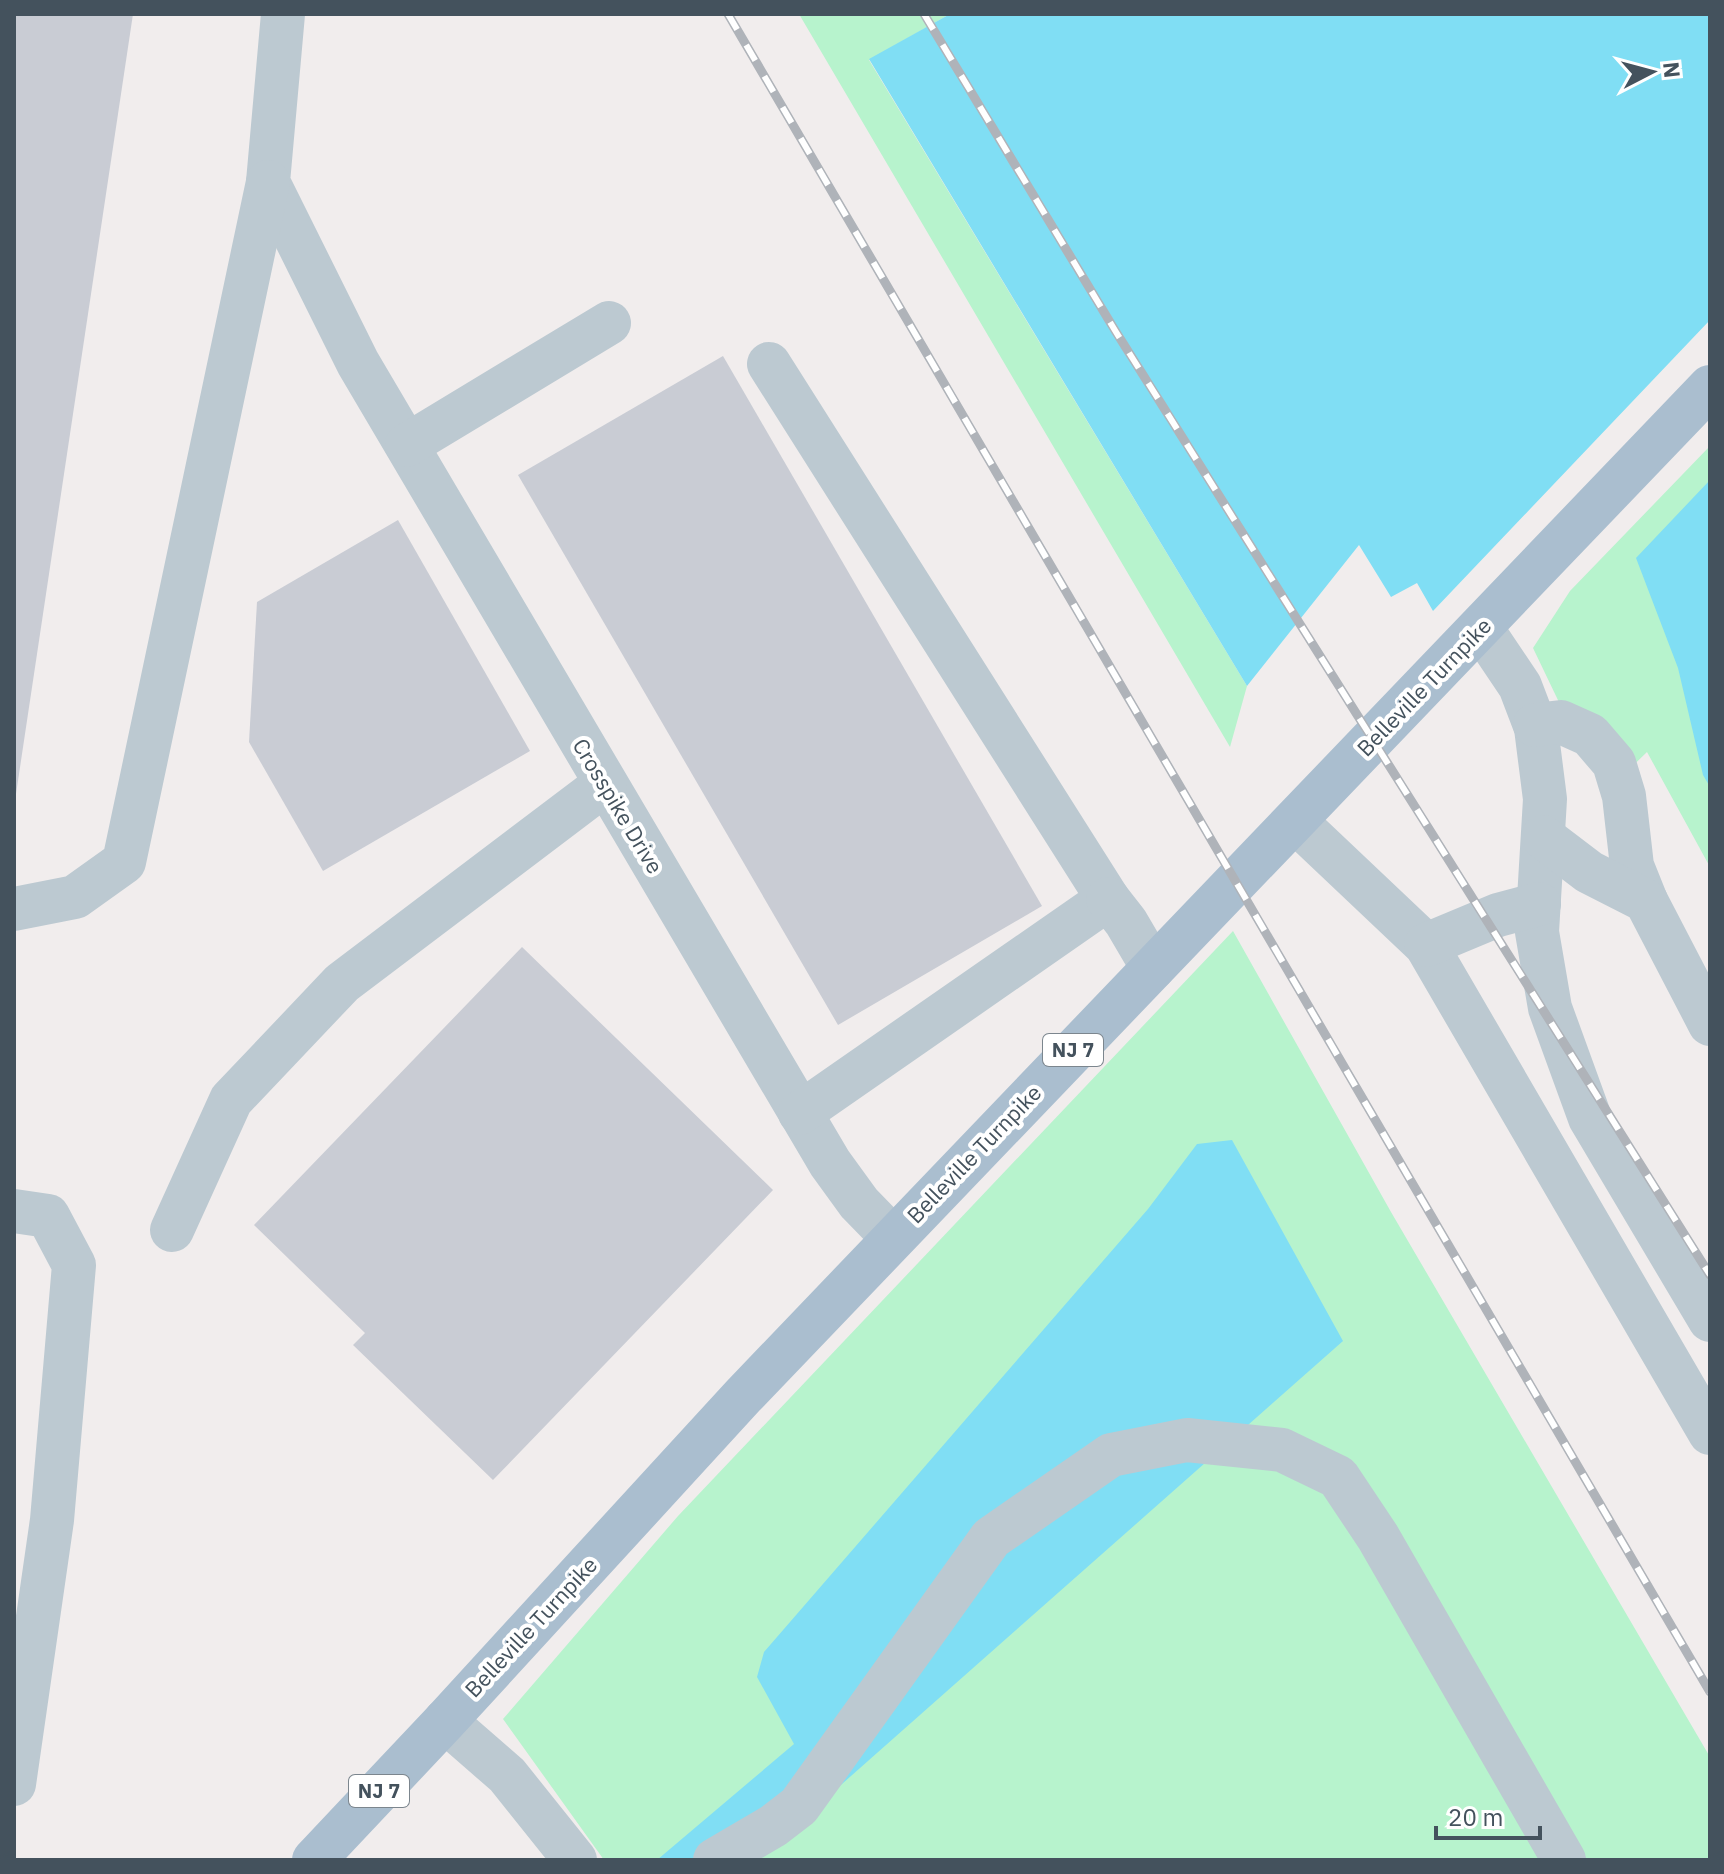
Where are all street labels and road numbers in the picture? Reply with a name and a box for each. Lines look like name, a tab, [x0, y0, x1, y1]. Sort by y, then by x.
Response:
street label: Belleville Turnpike	[1350, 611, 1497, 762]
street label: Crosspike Drive	[567, 733, 670, 879]
road number: NJ 7	[1043, 1034, 1103, 1066]
street label: Belleville Turnpike	[900, 1078, 1047, 1229]
street label: Belleville Turnpike	[458, 1550, 603, 1703]
road number: NJ 7	[349, 1775, 409, 1807]

